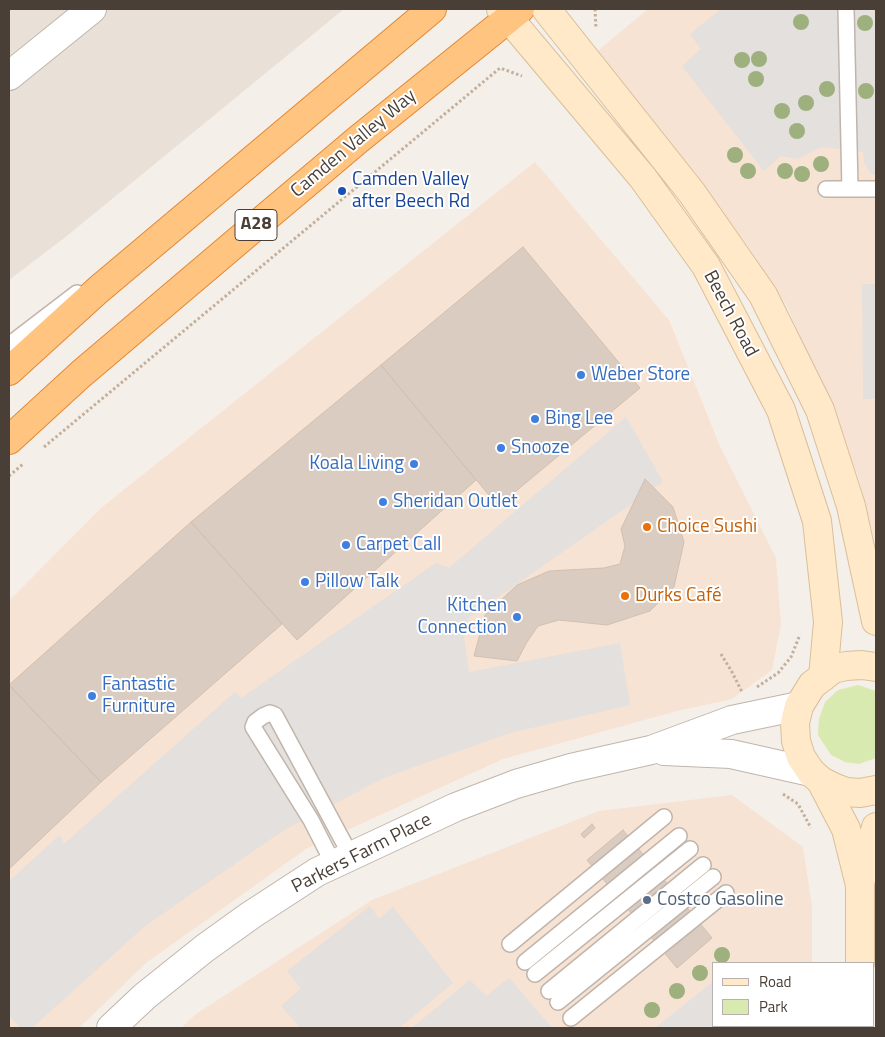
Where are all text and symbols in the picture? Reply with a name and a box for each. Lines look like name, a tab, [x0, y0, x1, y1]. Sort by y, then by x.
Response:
street label: Camden Valley Way	[287, 85, 421, 203]
place label: Camden Valley after Beech Rd	[352, 169, 470, 213]
marker: Camden Valley after Beech Rd	[336, 185, 348, 197]
road number: A28	[235, 210, 277, 240]
street label: Beech Road	[698, 267, 762, 361]
place label: Weber Store	[591, 364, 690, 386]
marker: Weber Store	[575, 369, 587, 381]
place label: Bing Lee	[545, 408, 613, 430]
marker: Bing Lee	[529, 413, 541, 425]
place label: Snooze	[511, 437, 570, 459]
marker: Snooze	[495, 442, 507, 454]
place label: Koala Living	[309, 453, 404, 475]
marker: Koala Living	[408, 458, 420, 470]
place label: Sheridan Outlet	[393, 491, 518, 513]
marker: Sheridan Outlet	[377, 496, 389, 508]
place label: Choice Sushi	[657, 516, 757, 538]
marker: Choice Sushi	[641, 521, 653, 533]
place label: Carpet Call	[356, 534, 441, 556]
marker: Carpet Call	[340, 539, 352, 551]
place label: Pillow Talk	[315, 571, 399, 593]
marker: Pillow Talk	[299, 576, 311, 588]
place label: Durks Café	[635, 585, 722, 607]
marker: Durks Café	[619, 590, 631, 602]
place label: Kitchen Connection	[417, 595, 507, 639]
marker: Kitchen Connection	[511, 611, 523, 623]
place label: Fantastic Furniture	[102, 674, 175, 718]
marker: Fantastic Furniture	[86, 690, 98, 702]
street label: Parkers Farm Place	[288, 809, 436, 899]
place label: Costco Gasoline	[657, 889, 784, 911]
marker: Costco Gasoline	[641, 894, 653, 906]
legend	[712, 962, 875, 1027]
text: Road	[759, 970, 791, 993]
text: Park	[759, 995, 788, 1018]

